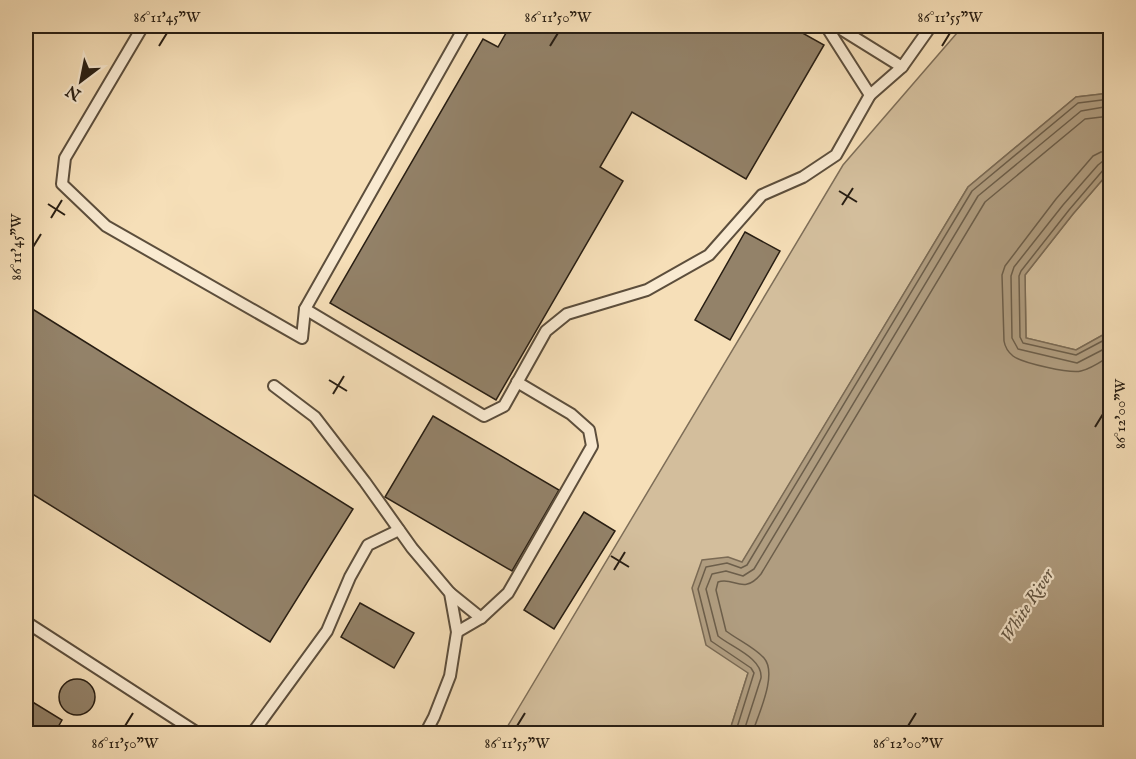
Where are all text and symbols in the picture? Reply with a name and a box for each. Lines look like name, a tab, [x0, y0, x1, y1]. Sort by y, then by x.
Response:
text: 86°11'45"W	[134, 8, 201, 27]
text: 86°11'50"W	[525, 8, 592, 27]
text: 86°11'55"W	[918, 8, 983, 27]
north arrow	[51, 51, 111, 111]
text: N	[63, 80, 86, 105]
text: 86°11'45"W	[7, 213, 26, 280]
text: 86°12'00"W	[1111, 378, 1130, 449]
water label: White River	[996, 564, 1061, 647]
text: 86°11'50"W	[92, 734, 159, 753]
text: 86°11'55"W	[485, 734, 550, 753]
text: 86°12'00"W	[873, 734, 944, 753]

